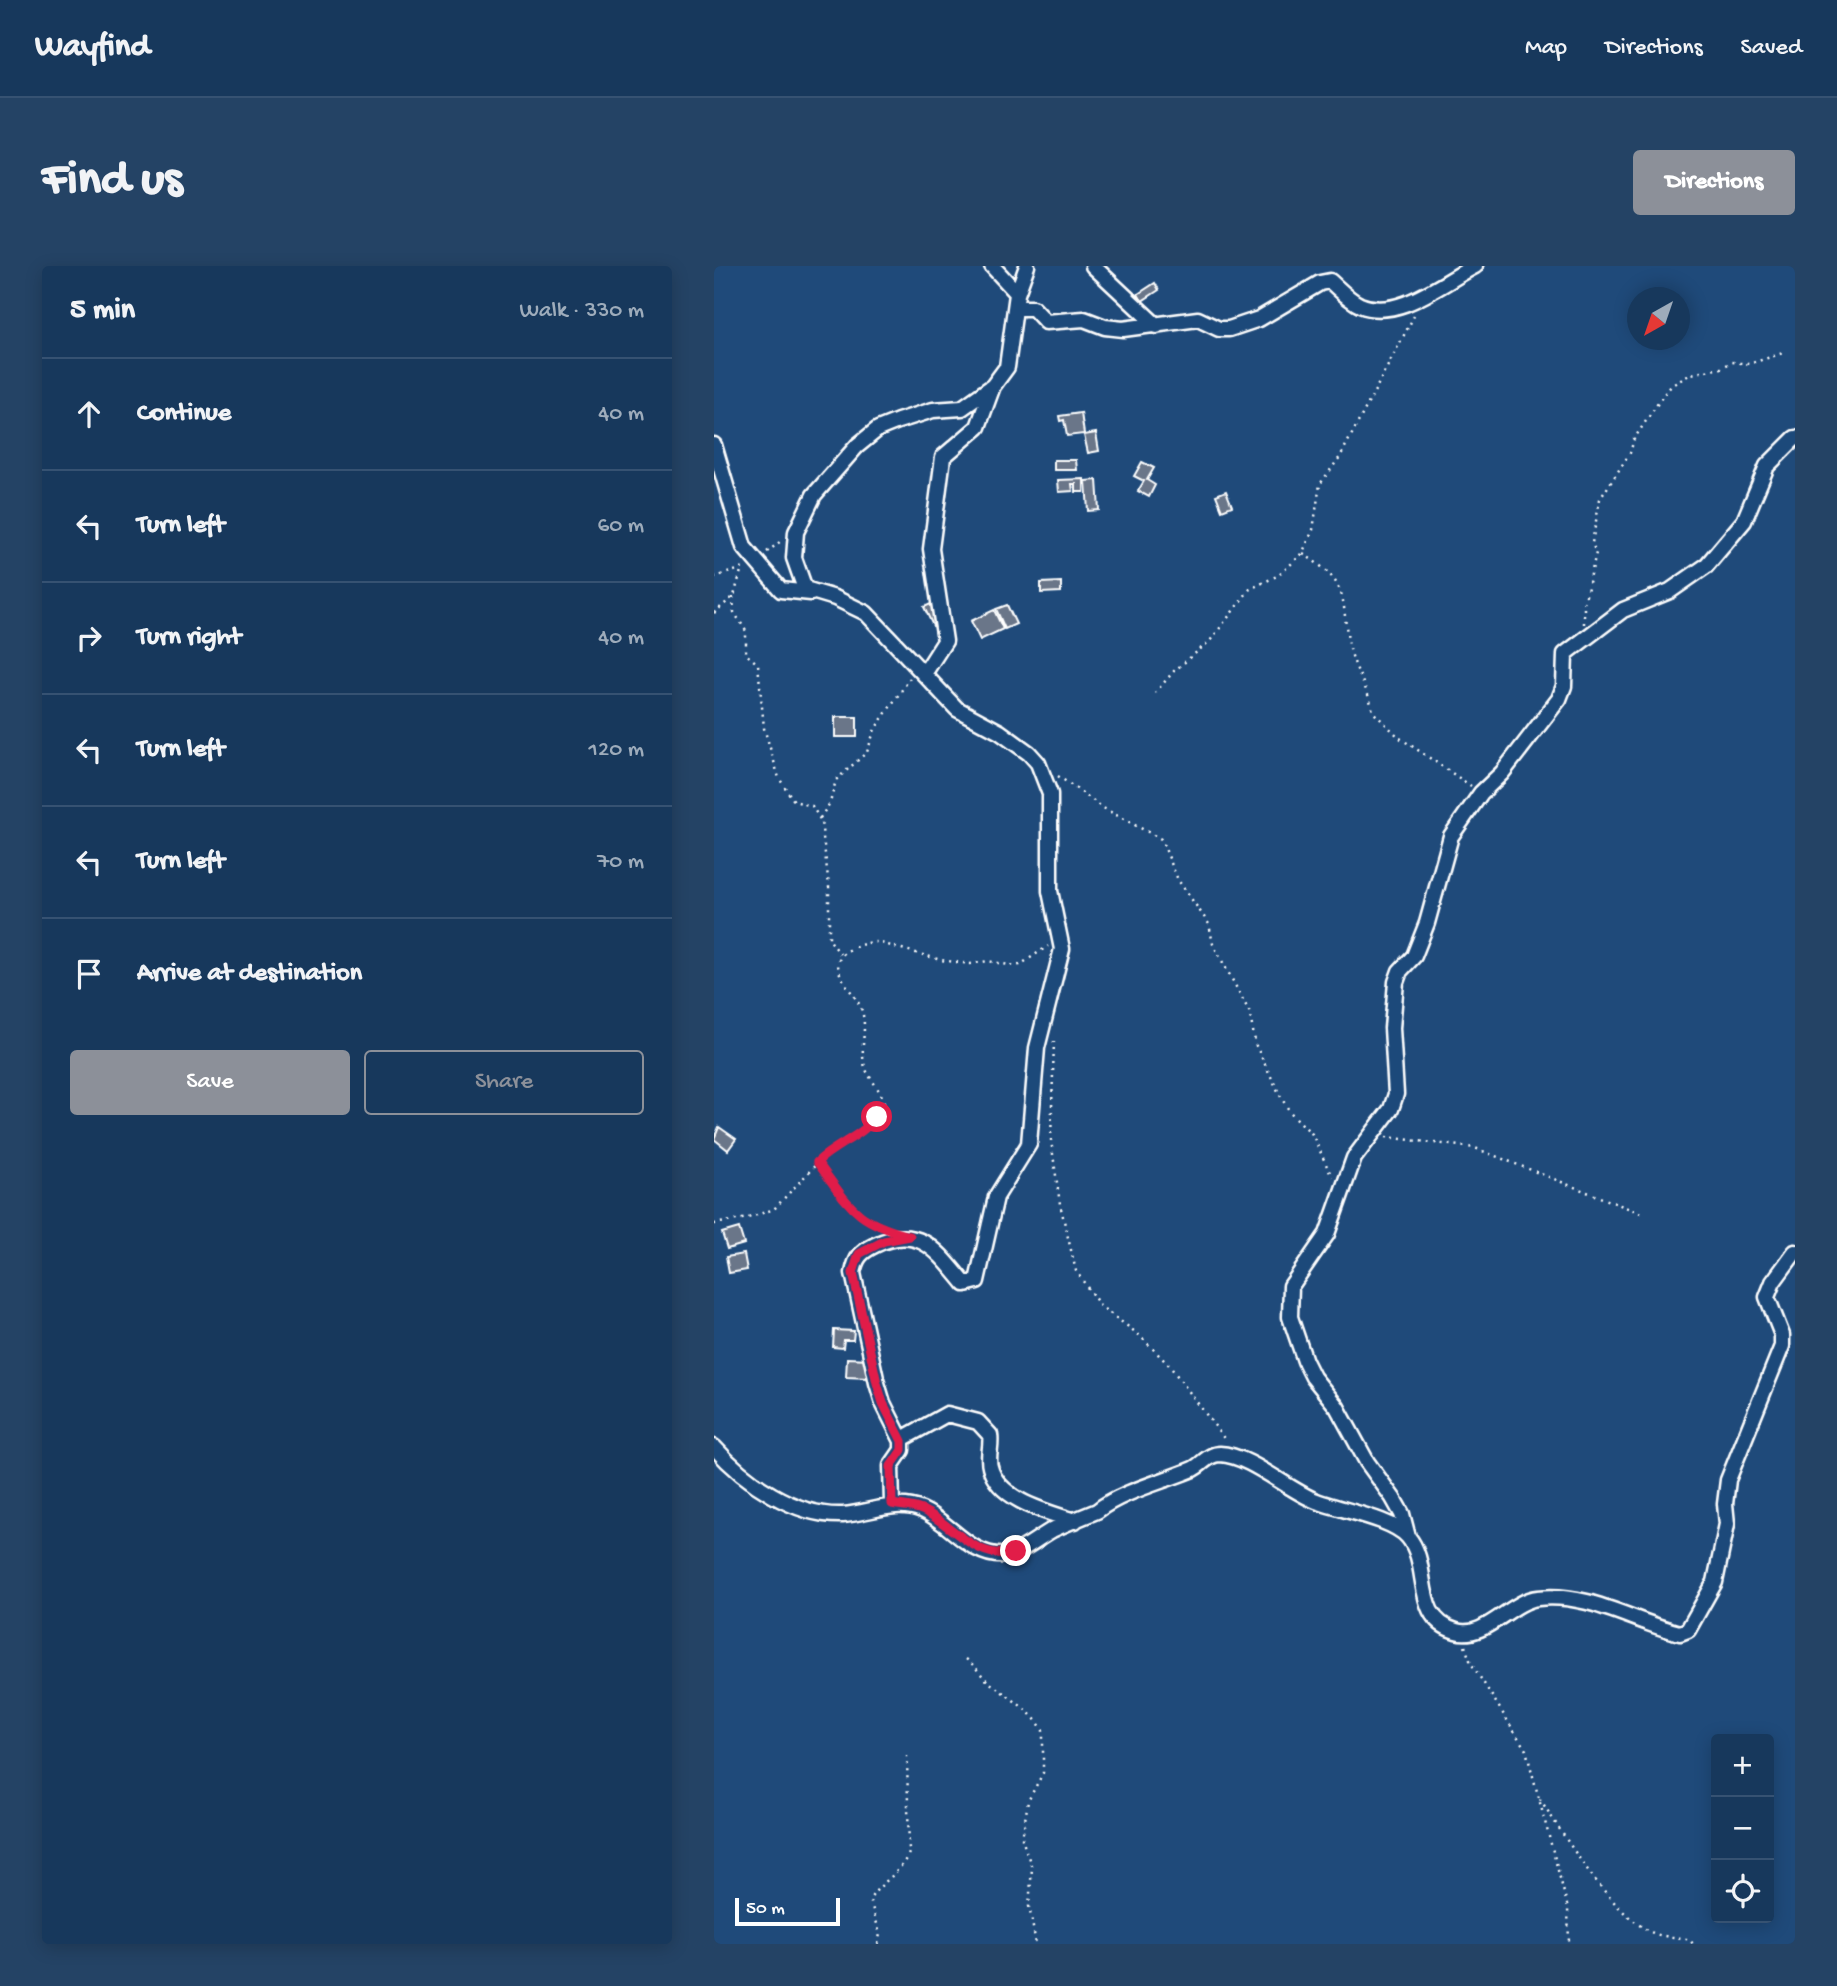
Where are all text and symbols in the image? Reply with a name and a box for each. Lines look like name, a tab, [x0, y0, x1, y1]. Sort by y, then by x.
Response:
text: Wayfind	[35, 29, 150, 67]
text: Map	[1525, 34, 1567, 63]
text: Directions	[1605, 34, 1703, 63]
text: Saved	[1741, 34, 1802, 63]
button: Directions	[1633, 150, 1795, 215]
text: Find us	[42, 153, 182, 211]
north arrow	[1627, 287, 1690, 350]
text: 5 min	[70, 294, 135, 329]
text: Walk · 330 m	[520, 298, 644, 325]
icon: ahead	[70, 395, 108, 433]
text: Continue	[137, 399, 231, 430]
text: 40 m	[598, 401, 644, 428]
icon: left	[70, 507, 108, 545]
text: Turn left	[137, 511, 225, 542]
text: 60 m	[598, 513, 644, 540]
icon: right	[70, 619, 108, 657]
text: Turn right	[137, 623, 241, 654]
text: 40 m	[598, 625, 644, 652]
icon: left	[70, 731, 108, 769]
text: Turn left	[137, 735, 225, 766]
text: 120 m	[589, 737, 644, 764]
icon: left	[70, 843, 108, 881]
text: Turn left	[137, 847, 225, 878]
text: 70 m	[597, 849, 644, 876]
icon: arrive	[70, 955, 108, 993]
text: Arrive at destination	[137, 959, 362, 990]
button: Save	[70, 1050, 350, 1115]
button: Share	[364, 1050, 644, 1115]
route start	[861, 1101, 892, 1132]
route end	[1000, 1535, 1031, 1566]
map controls	[1711, 1734, 1774, 1923]
button: +	[1711, 1734, 1774, 1797]
button: −	[1711, 1797, 1774, 1860]
button: locate	[1711, 1860, 1774, 1923]
scale bar	[735, 1895, 840, 1927]
text: 50 m	[746, 1898, 785, 1921]

